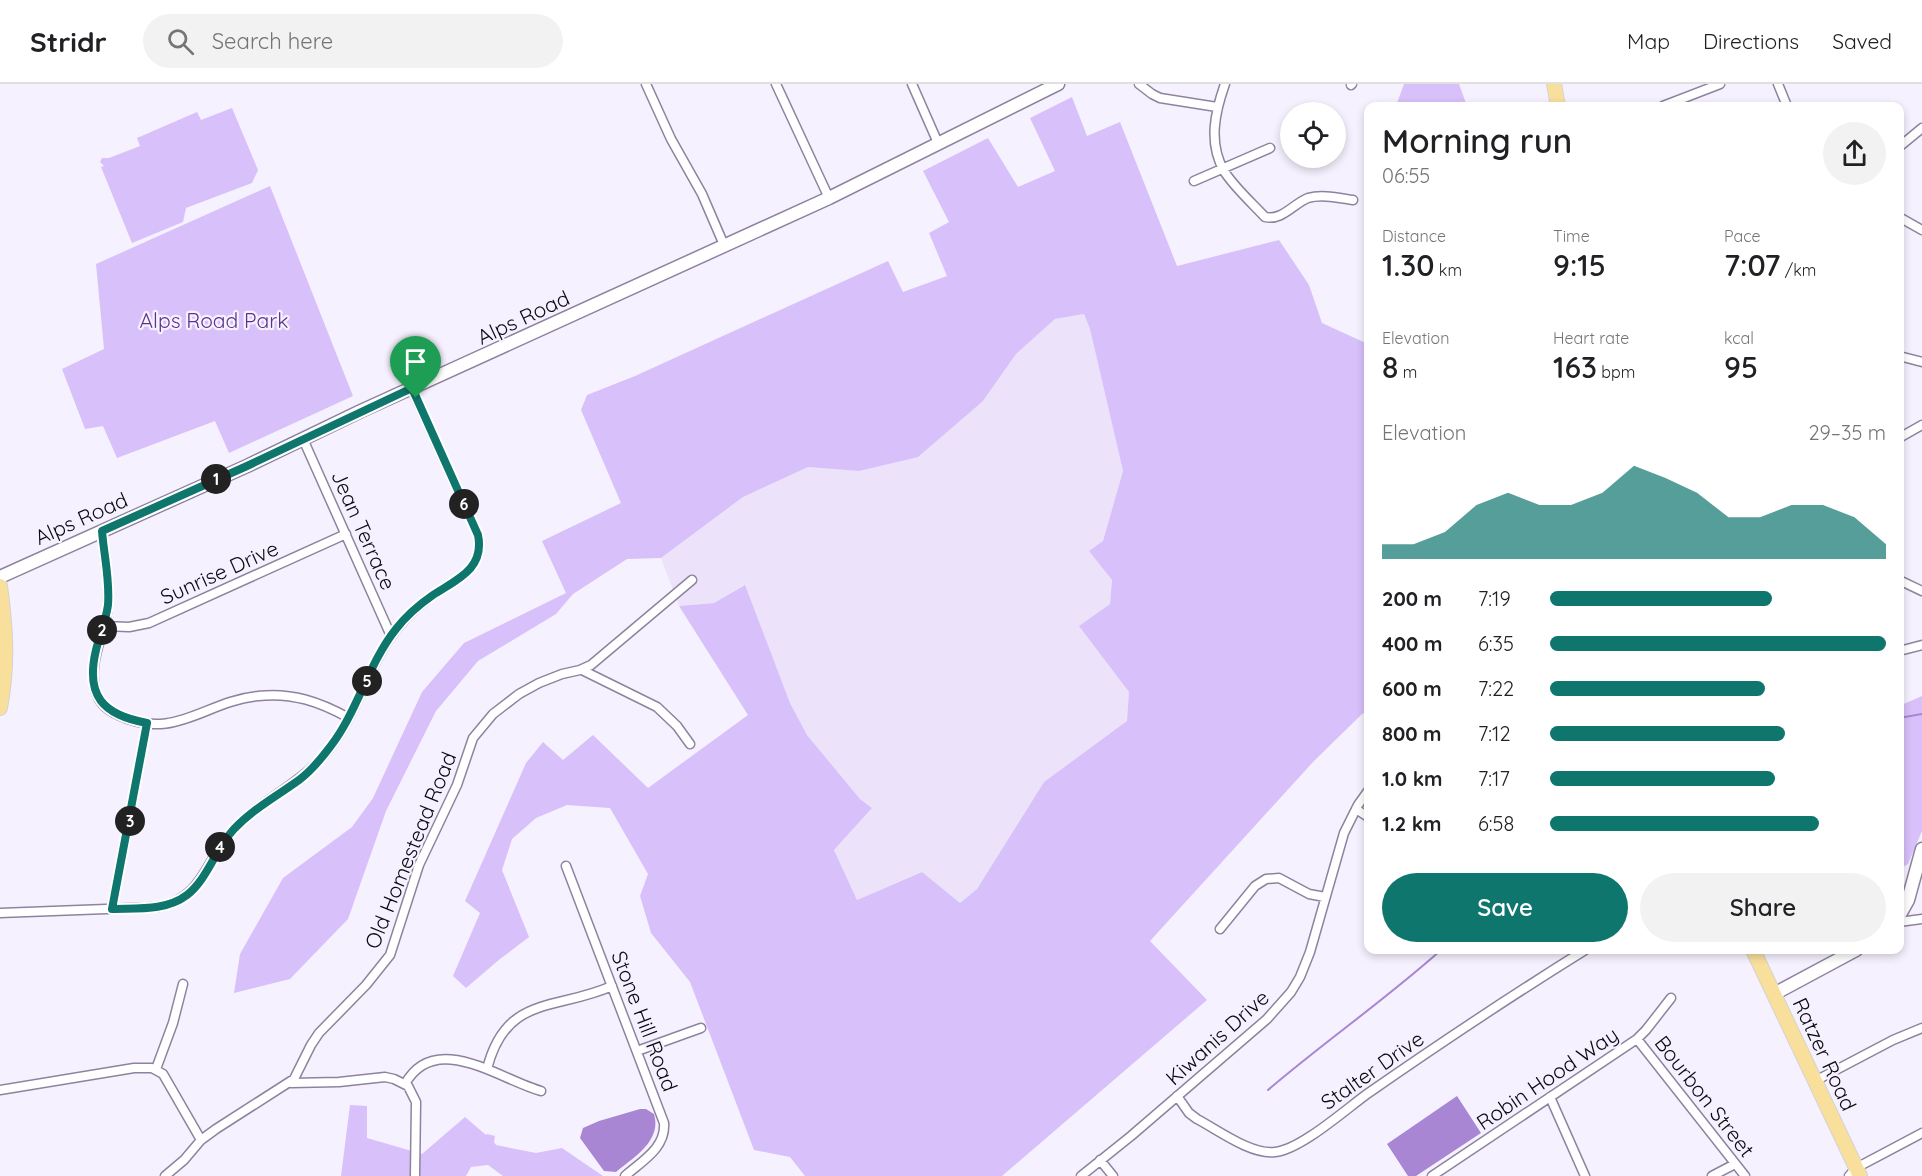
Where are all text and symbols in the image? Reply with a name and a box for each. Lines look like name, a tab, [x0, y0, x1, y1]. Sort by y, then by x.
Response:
search box	[143, 14, 563, 68]
text: Stridr	[30, 24, 107, 59]
icon: search	[164, 25, 197, 58]
text: Search here	[212, 27, 333, 55]
text: Map	[1627, 28, 1670, 54]
text: Directions	[1703, 28, 1799, 54]
text: Saved	[1832, 28, 1892, 54]
map controls	[1280, 102, 1346, 168]
button: locate	[1280, 102, 1346, 168]
text: Morning run	[1382, 120, 1572, 161]
button: share	[1823, 122, 1886, 185]
text: 06:55	[1382, 163, 1430, 188]
text: Distance	[1382, 226, 1446, 246]
text: Time	[1553, 226, 1590, 246]
text: Pace	[1724, 226, 1760, 246]
text: 1.30	[1382, 246, 1435, 284]
text: 9:15	[1553, 246, 1606, 284]
text: 7:07	[1724, 246, 1780, 284]
text: km	[1435, 260, 1462, 280]
text: /km	[1780, 260, 1816, 280]
street label: Alps Road	[473, 284, 573, 350]
park label: Alps Road Park	[139, 307, 289, 333]
text: Elevation	[1382, 328, 1449, 348]
text: Heart rate	[1553, 328, 1629, 348]
text: kcal	[1724, 328, 1754, 348]
pin	[390, 336, 441, 398]
icon: arrive	[399, 345, 432, 378]
text: 8	[1382, 348, 1398, 386]
text: 163	[1553, 348, 1597, 386]
text: 95	[1724, 348, 1758, 386]
text: m	[1398, 362, 1417, 382]
text: bpm	[1597, 362, 1635, 382]
text: Elevation	[1382, 420, 1466, 445]
text: 29–35 m	[1808, 420, 1886, 445]
pin: 1	[201, 464, 231, 494]
street label: Jean Terrace	[326, 466, 402, 594]
text: 1	[213, 469, 219, 489]
street label: Alps Road	[31, 486, 131, 550]
pin: 6	[449, 489, 479, 519]
text: 6	[460, 494, 468, 514]
street label: Sunrise Drive	[156, 534, 282, 610]
text: 200 m	[1382, 586, 1442, 611]
text: 7:19	[1478, 586, 1511, 611]
pin: 2	[87, 615, 117, 645]
text: 2	[97, 620, 107, 640]
text: 400 m	[1382, 631, 1442, 656]
text: 6:35	[1478, 631, 1514, 656]
pin: 5	[352, 666, 382, 696]
text: 5	[362, 671, 372, 691]
text: 600 m	[1382, 676, 1442, 701]
text: 7:22	[1478, 676, 1514, 701]
text: 800 m	[1382, 721, 1442, 746]
text: 7:12	[1478, 721, 1510, 746]
street label: Old Homestead Road	[359, 748, 461, 952]
text: 1.0 km	[1382, 766, 1442, 791]
text: 7:17	[1478, 766, 1510, 791]
pin: 3	[115, 806, 145, 836]
text: 3	[126, 811, 134, 831]
text: 1.2 km	[1382, 811, 1442, 836]
text: 6:58	[1478, 811, 1514, 836]
pin: 4	[205, 832, 235, 862]
text: 4	[215, 837, 225, 857]
button: Save	[1382, 873, 1628, 942]
button: Share	[1640, 873, 1886, 942]
street label: Stone Hill Road	[606, 947, 684, 1095]
street label: Kiwanis Drive	[1160, 984, 1274, 1090]
street label: Ratzer Road	[1788, 993, 1862, 1115]
street label: Robin Hood Way	[1471, 1021, 1623, 1135]
street label: Stalter Drive	[1316, 1025, 1428, 1115]
street label: Bourbon Street	[1649, 1030, 1761, 1162]

